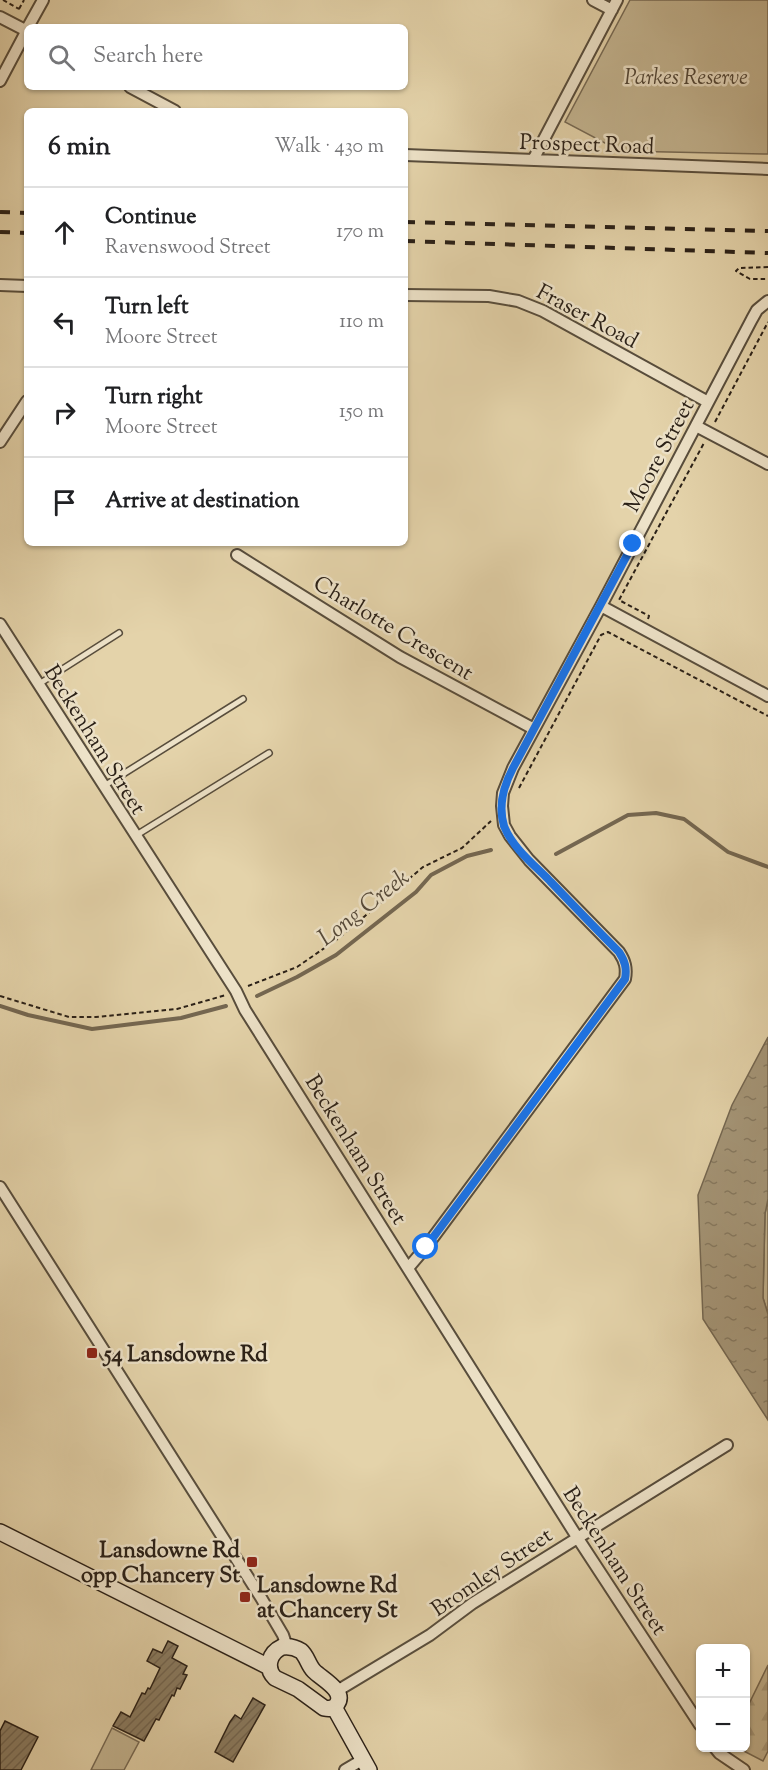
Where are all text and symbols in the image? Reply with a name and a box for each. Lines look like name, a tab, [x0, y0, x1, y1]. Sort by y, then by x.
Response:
search box	[24, 24, 408, 90]
icon: search	[45, 41, 78, 74]
text: Search here	[93, 41, 203, 73]
park label: Parkes Reserve	[624, 63, 748, 95]
street label: Prospect Road	[519, 128, 655, 164]
text: 6 min	[48, 129, 111, 166]
text: Walk · 430 m	[274, 133, 384, 162]
text: Continue	[105, 202, 196, 234]
icon: ahead	[48, 216, 81, 249]
text: 170 m	[336, 218, 384, 247]
text: Ravenswood Street	[105, 234, 271, 263]
street label: Fraser Road	[530, 277, 643, 358]
text: Turn left	[105, 292, 188, 324]
icon: left	[48, 306, 81, 339]
text: 110 m	[339, 308, 384, 337]
text: Moore Street	[105, 324, 218, 353]
text: Turn right	[105, 382, 202, 414]
street label: Moore Street	[617, 394, 704, 519]
icon: right	[48, 396, 81, 429]
text: 150 m	[339, 398, 384, 427]
text: Moore Street	[105, 414, 218, 443]
icon: arrive	[48, 486, 81, 519]
text: Arrive at destination	[105, 486, 300, 518]
route end	[619, 530, 645, 556]
street label: Charlotte Crescent	[306, 569, 479, 690]
street label: Beckenham Street	[34, 659, 153, 822]
water label: Long Creek	[311, 862, 417, 955]
street label: Beckenham Street	[295, 1069, 414, 1232]
route start	[412, 1233, 438, 1259]
place label: 54 Lansdowne Rd	[102, 1340, 268, 1372]
marker: 54 Lansdowne Rd	[85, 1346, 99, 1360]
street label: Beckenham Street	[553, 1481, 674, 1643]
street label: Bromley Street	[425, 1521, 560, 1626]
place label: Lansdowne Rd opp Chancery St	[81, 1536, 241, 1593]
marker: Lansdowne Rd opp Chancery St	[245, 1555, 259, 1569]
place label: Lansdowne Rd at Chancery St	[257, 1571, 398, 1628]
marker: Lansdowne Rd at Chancery St	[238, 1590, 252, 1604]
map controls	[696, 1644, 750, 1752]
button: +	[696, 1644, 750, 1698]
button: −	[696, 1698, 750, 1752]

